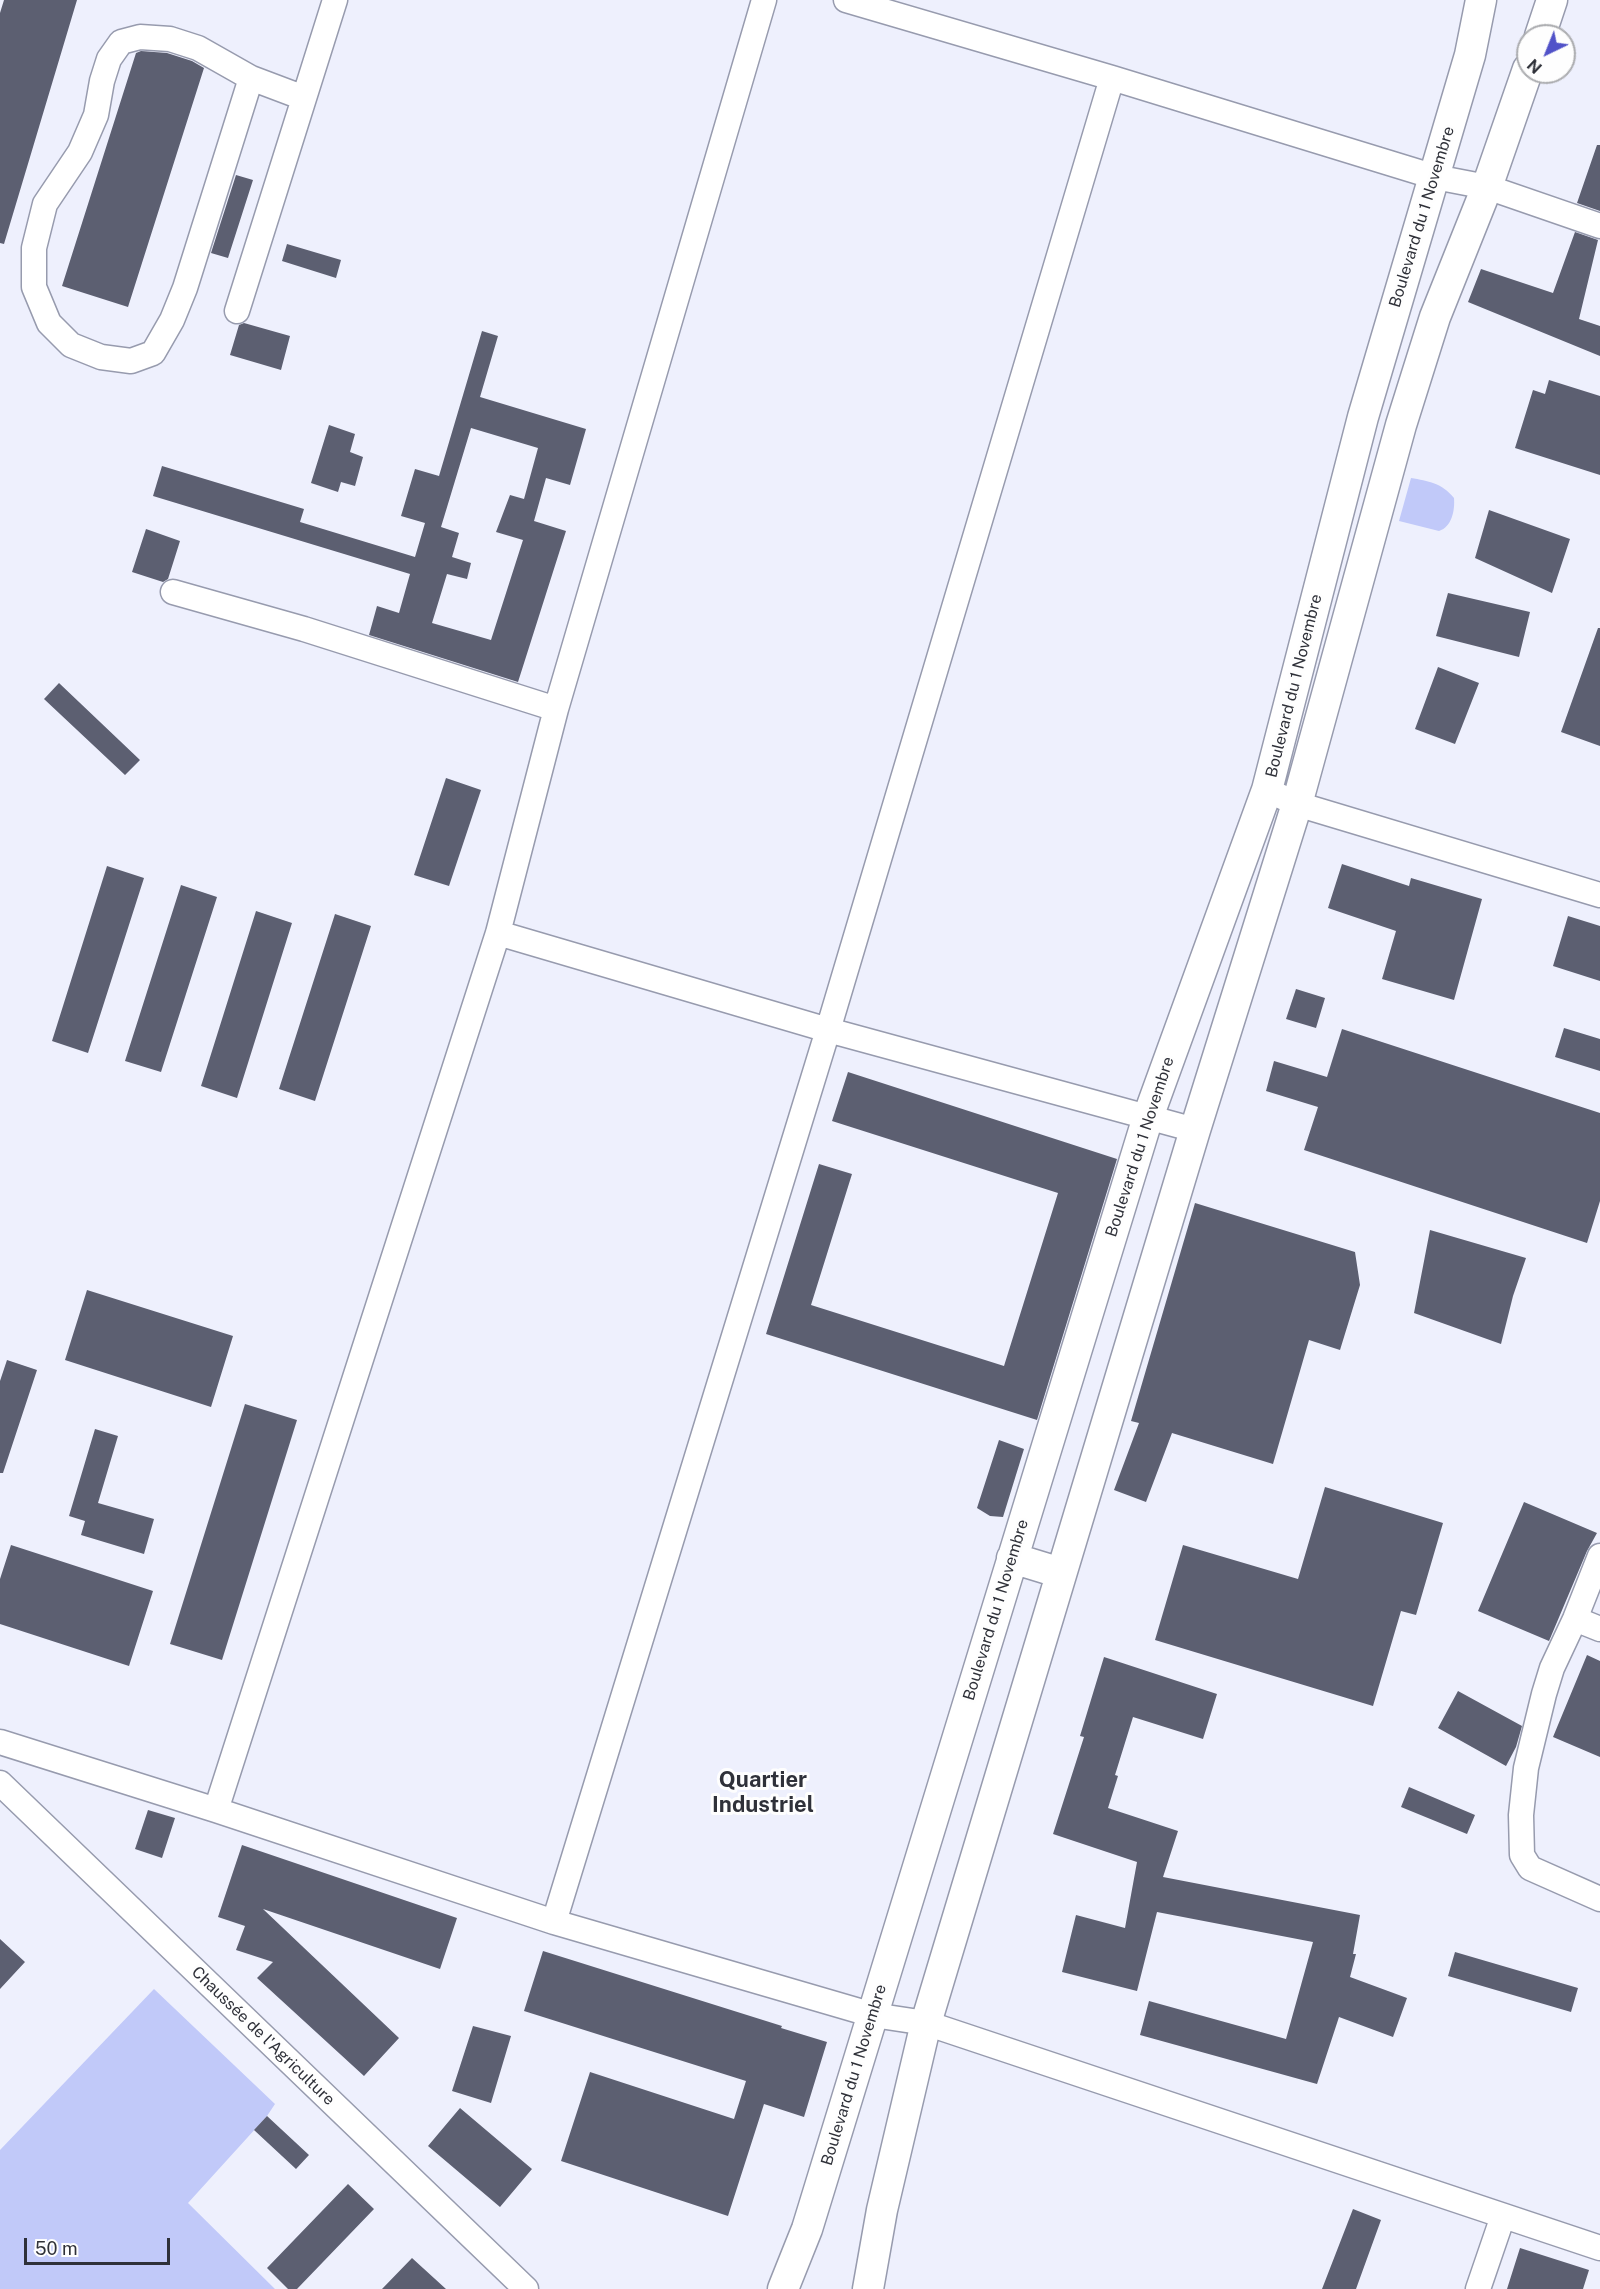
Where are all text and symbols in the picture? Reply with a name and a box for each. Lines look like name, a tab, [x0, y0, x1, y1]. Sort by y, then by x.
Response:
north arrow	[1516, 24, 1576, 84]
text: N	[1524, 55, 1546, 77]
street label: Boulevard du 1 Novembre	[1385, 124, 1459, 310]
street label: Boulevard du 1 Novembre	[1262, 592, 1326, 780]
street label: Boulevard du 1 Novembre	[1102, 1054, 1178, 1240]
street label: Boulevard du 1 Novembre	[959, 1517, 1033, 1703]
district label: Quartier Industriel	[712, 1767, 814, 1819]
street label: Chaussée de l'Agriculture	[187, 1963, 339, 2109]
street label: Boulevard du 1 Novembre	[817, 1982, 891, 2168]
scale bar	[27, 2226, 172, 2264]
text: 50 m	[35, 2238, 78, 2259]

